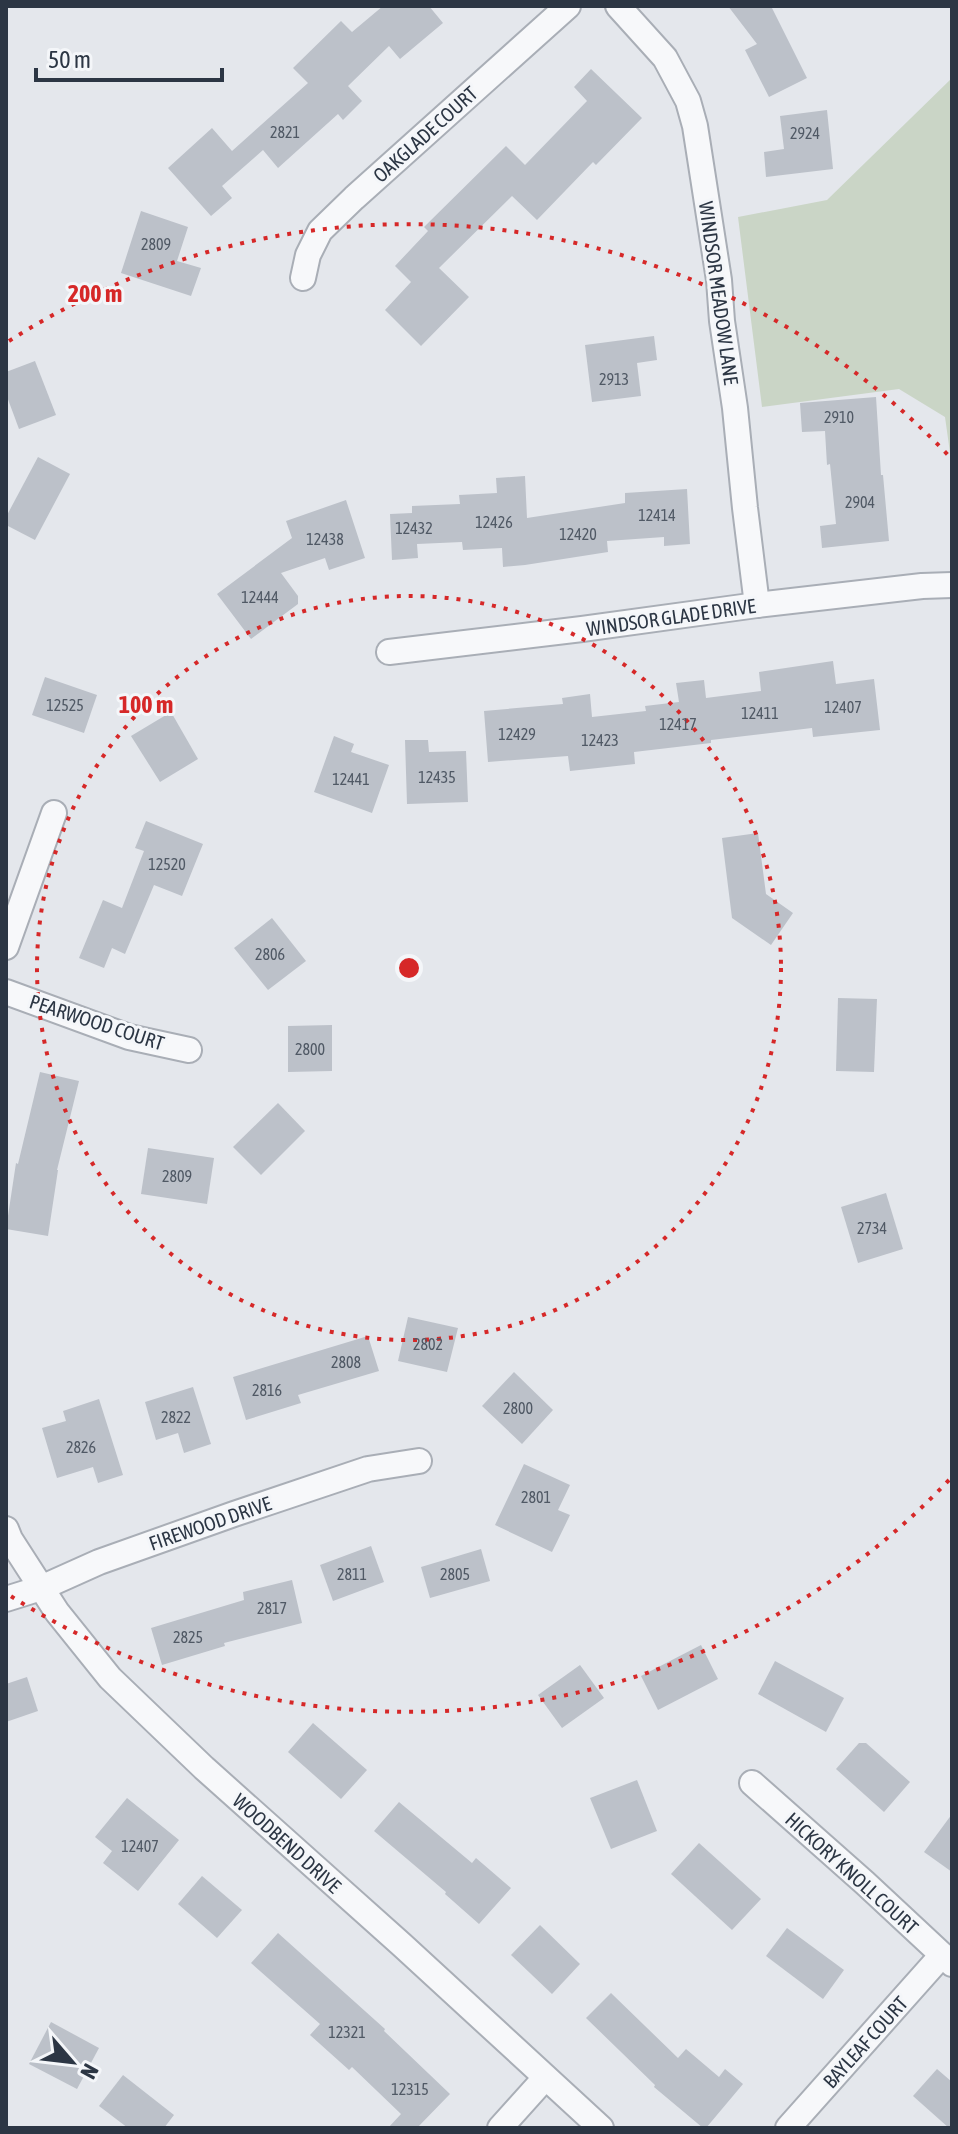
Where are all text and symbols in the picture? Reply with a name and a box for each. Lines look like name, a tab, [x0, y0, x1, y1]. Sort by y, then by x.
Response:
scale bar	[36, 32, 222, 82]
text: 50 m	[48, 46, 91, 73]
street label: OAKGLADE COURT	[368, 81, 482, 187]
house number: 2821	[270, 123, 300, 141]
house number: 2924	[790, 124, 820, 142]
street label: WINDSOR MEADOW LANE	[695, 200, 743, 387]
house number: 2809	[141, 235, 171, 253]
text: 200 m	[68, 280, 122, 307]
house number: 2913	[599, 370, 629, 388]
house number: 2910	[824, 408, 854, 426]
house number: 2904	[845, 493, 875, 511]
house number: 12414	[638, 506, 676, 524]
house number: 12426	[475, 513, 513, 531]
house number: 12432	[395, 519, 433, 537]
house number: 12420	[559, 525, 597, 543]
house number: 12438	[306, 530, 344, 548]
house number: 12444	[241, 588, 279, 606]
street label: WINDSOR GLADE DRIVE	[585, 594, 758, 640]
text: 100 m	[119, 691, 173, 718]
house number: 12525	[46, 696, 84, 714]
house number: 12407	[824, 698, 862, 716]
house number: 12411	[741, 704, 779, 722]
house number: 12417	[659, 715, 697, 733]
house number: 12429	[498, 725, 536, 743]
house number: 12423	[581, 731, 619, 749]
house number: 12435	[418, 768, 456, 786]
house number: 12441	[332, 770, 370, 788]
house number: 12520	[148, 855, 186, 873]
house number: 2806	[255, 945, 285, 963]
centre of rings	[395, 954, 423, 982]
street label: PEARWOOD COURT	[27, 989, 168, 1055]
house number: 2800	[295, 1040, 325, 1058]
house number: 2809	[162, 1167, 192, 1185]
house number: 2734	[857, 1219, 887, 1237]
house number: 2802	[413, 1335, 443, 1353]
house number: 2808	[331, 1353, 361, 1371]
house number: 2816	[252, 1381, 282, 1399]
house number: 2800	[503, 1399, 533, 1417]
house number: 2822	[161, 1408, 191, 1426]
house number: 2826	[66, 1438, 96, 1456]
house number: 2801	[521, 1488, 551, 1506]
street label: FIREWOOD DRIVE	[146, 1491, 275, 1555]
house number: 2811	[337, 1565, 367, 1583]
house number: 2805	[440, 1565, 470, 1583]
house number: 2817	[257, 1599, 287, 1617]
house number: 2825	[173, 1628, 203, 1646]
street label: WOODBEND DRIVE	[228, 1789, 346, 1898]
street label: HICKORY KNOLL COURT	[781, 1807, 923, 1939]
house number: 12407	[121, 1837, 159, 1855]
street label: BAYLEAF COURT	[818, 1991, 912, 2092]
north arrow	[32, 2022, 112, 2102]
house number: 12321	[328, 2023, 366, 2041]
text: N	[75, 2060, 104, 2083]
house number: 12315	[391, 2080, 429, 2098]

